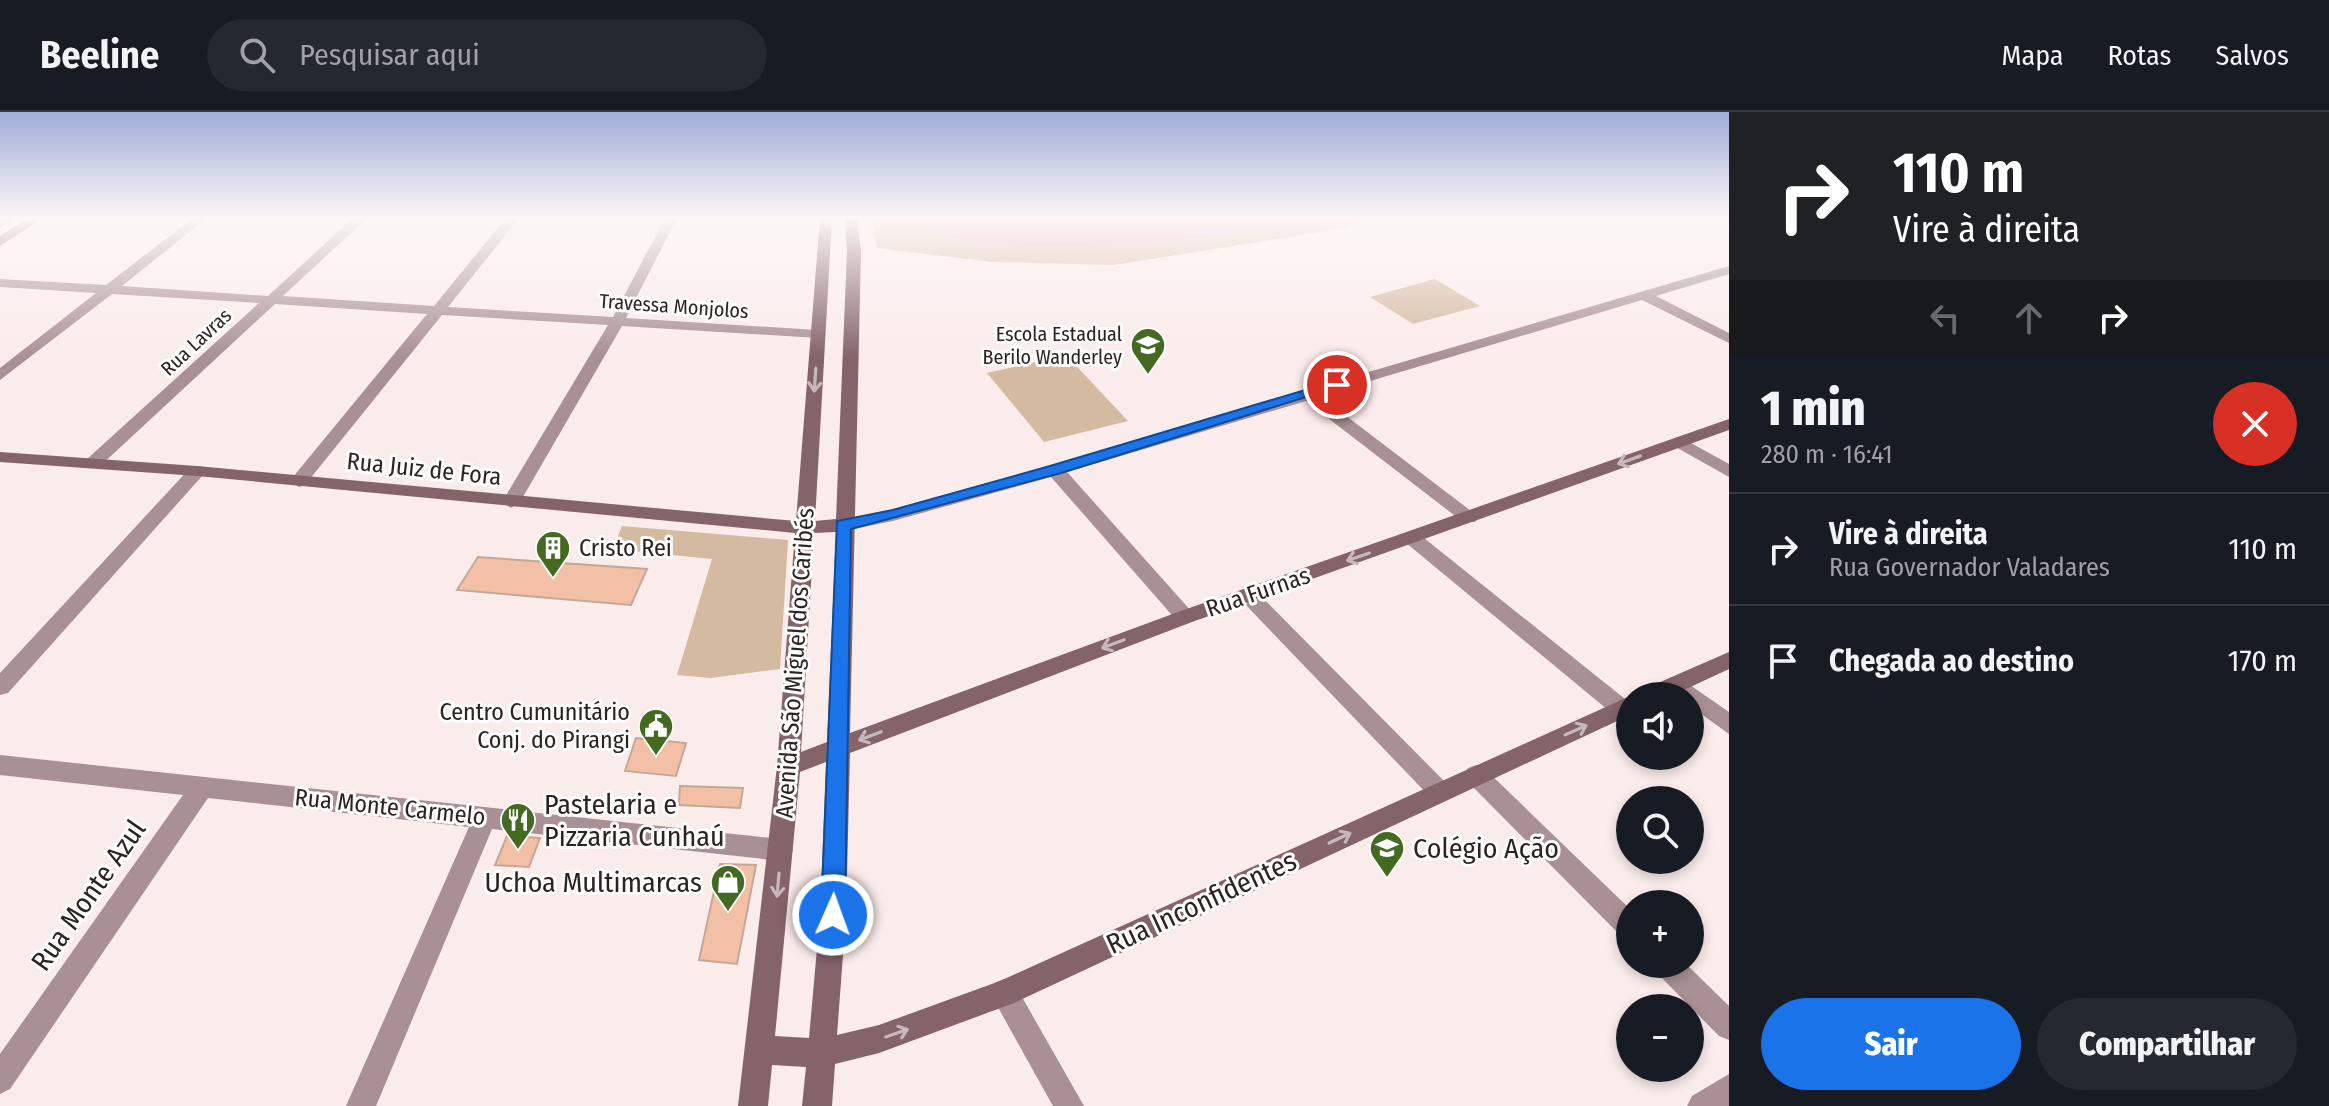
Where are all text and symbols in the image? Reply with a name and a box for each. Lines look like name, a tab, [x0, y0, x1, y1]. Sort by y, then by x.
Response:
search box	[207, 19, 767, 91]
text: Beeline	[40, 32, 159, 78]
icon: search	[235, 33, 279, 77]
text: Pesquisar aqui	[299, 37, 480, 73]
text: Mapa	[2002, 39, 2064, 72]
text: Rotas	[2108, 39, 2172, 72]
text: Salvos	[2216, 39, 2289, 72]
text: 110 m	[1893, 140, 2024, 207]
icon: right	[1761, 144, 1865, 248]
text: Vire à direita	[1893, 208, 2080, 252]
street label: Travessa Monjolos	[599, 289, 749, 323]
icon: left	[1923, 296, 1967, 340]
icon: ahead	[2007, 296, 2051, 340]
icon: right	[2091, 296, 2135, 340]
street label: Rua Lavras	[156, 303, 236, 381]
place label: Escola Estadual Berilo Wanderley	[983, 322, 1122, 369]
school or university icon: Escola Estadual Berilo Wanderley	[1129, 326, 1167, 376]
pin	[1303, 351, 1371, 419]
icon: arrive	[1315, 363, 1359, 407]
one-way arrow	[807, 366, 822, 393]
text: 1 min	[1761, 380, 1865, 438]
button: close	[2213, 382, 2297, 466]
text: 280 m · 16:41	[1761, 439, 1893, 470]
street label: Rua Juiz de Fora	[345, 447, 503, 491]
one-way arrow	[1617, 454, 1642, 469]
street label: Avenida São Miguel dos Caribés	[770, 507, 820, 819]
text: Vire à direita	[1829, 516, 1988, 552]
icon: right	[1761, 527, 1805, 571]
building icon: Cristo Rei	[534, 529, 572, 579]
text: 110 m	[2228, 531, 2297, 567]
place label: Cristo Rei	[579, 534, 672, 562]
one-way arrow	[1346, 551, 1371, 566]
text: Rua Governador Valadares	[1829, 552, 2110, 583]
street label: Rua Furnas	[1202, 561, 1314, 623]
one-way arrow	[1101, 638, 1126, 652]
icon: arrive	[1761, 639, 1805, 683]
text: Chegada ao destino	[1829, 643, 2074, 679]
text: 170 m	[2228, 643, 2297, 679]
map controls	[1616, 682, 1704, 1082]
button: sound	[1616, 682, 1704, 770]
place label: Centro Cumunitário Conj. do Pirangi	[439, 698, 630, 754]
public building icon: Centro Cumunitário Conj. do Pirangi	[637, 707, 675, 757]
one-way arrow	[1563, 721, 1588, 736]
one-way arrow	[858, 730, 883, 744]
street label: Rua Monte Carmelo	[293, 783, 487, 831]
button: search	[1616, 786, 1704, 874]
place label: Pastelaria e Pizzaria Cunhaú	[544, 788, 725, 853]
restaurant icon: Pastelaria e Pizzaria Cunhaú	[499, 801, 537, 851]
street label: Rua Monte Azul	[24, 814, 153, 977]
school or university icon: Colégio Ação	[1368, 829, 1406, 879]
one-way arrow	[1328, 830, 1352, 845]
place label: Colégio Ação	[1413, 832, 1559, 865]
street label: Rua Inconfidentes	[1101, 844, 1302, 961]
shop icon: Uchoa Multimarcas	[709, 863, 747, 913]
place label: Uchoa Multimarcas	[484, 866, 702, 899]
one-way arrow	[770, 871, 785, 898]
position arrow	[791, 873, 875, 957]
button: +	[1616, 890, 1704, 978]
button: −	[1616, 994, 1704, 1082]
button: Sair	[1761, 998, 2021, 1090]
button: Compartilhar	[2037, 998, 2297, 1090]
one-way arrow	[884, 1024, 909, 1039]

